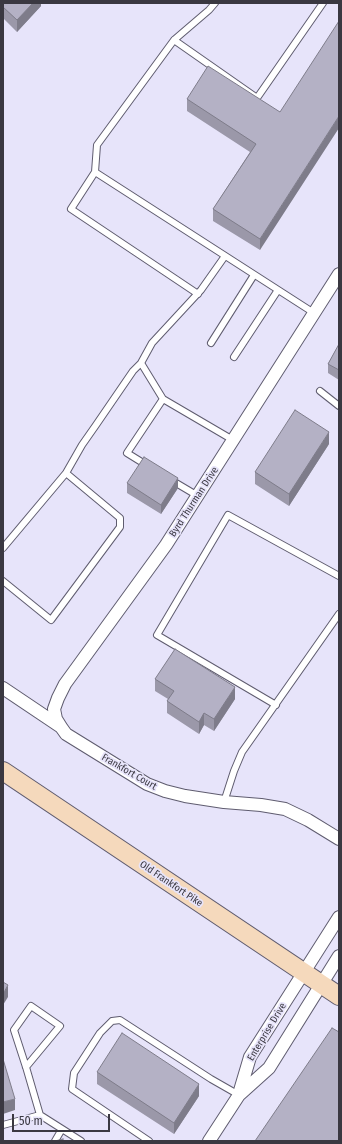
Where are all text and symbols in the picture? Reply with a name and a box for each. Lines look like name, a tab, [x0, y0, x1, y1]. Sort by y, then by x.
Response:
street label: Byrd Thurman Drive	[167, 465, 221, 539]
street label: Frankfort Court	[99, 751, 159, 793]
street label: Old Frankfort Pike	[137, 859, 205, 909]
street label: Enterprise Drive	[245, 1001, 289, 1063]
scale bar	[14, 1106, 112, 1132]
text: 50 m	[19, 1114, 43, 1128]

